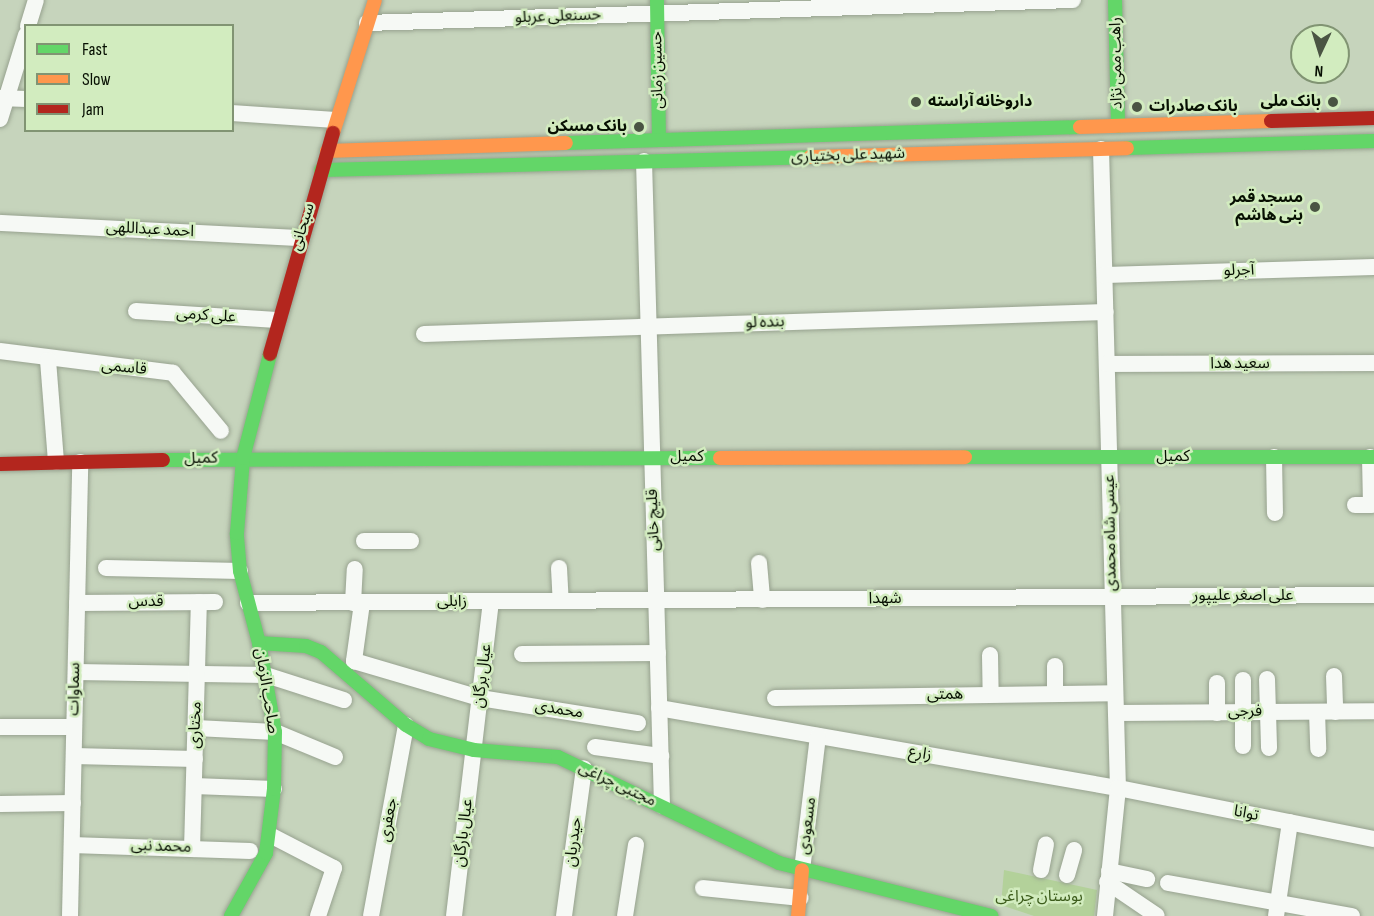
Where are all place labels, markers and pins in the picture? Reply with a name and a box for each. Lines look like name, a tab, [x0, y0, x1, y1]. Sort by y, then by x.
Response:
place label: داروخانه آراسته	[928, 92, 1032, 112]
place label: بانک ملی	[1260, 92, 1321, 112]
marker: داروخانه آراسته	[909, 95, 923, 109]
marker: بانک ملی	[1326, 95, 1340, 109]
place label: بانک صادرات	[1149, 97, 1238, 117]
marker: بانک صادرات	[1130, 100, 1144, 114]
place label: بانک مسکن	[547, 117, 627, 137]
marker: بانک مسکن	[632, 120, 646, 134]
place label: مسجد قمر بنی هاشم	[1230, 188, 1303, 226]
marker: مسجد قمر بنی هاشم	[1308, 200, 1322, 214]

